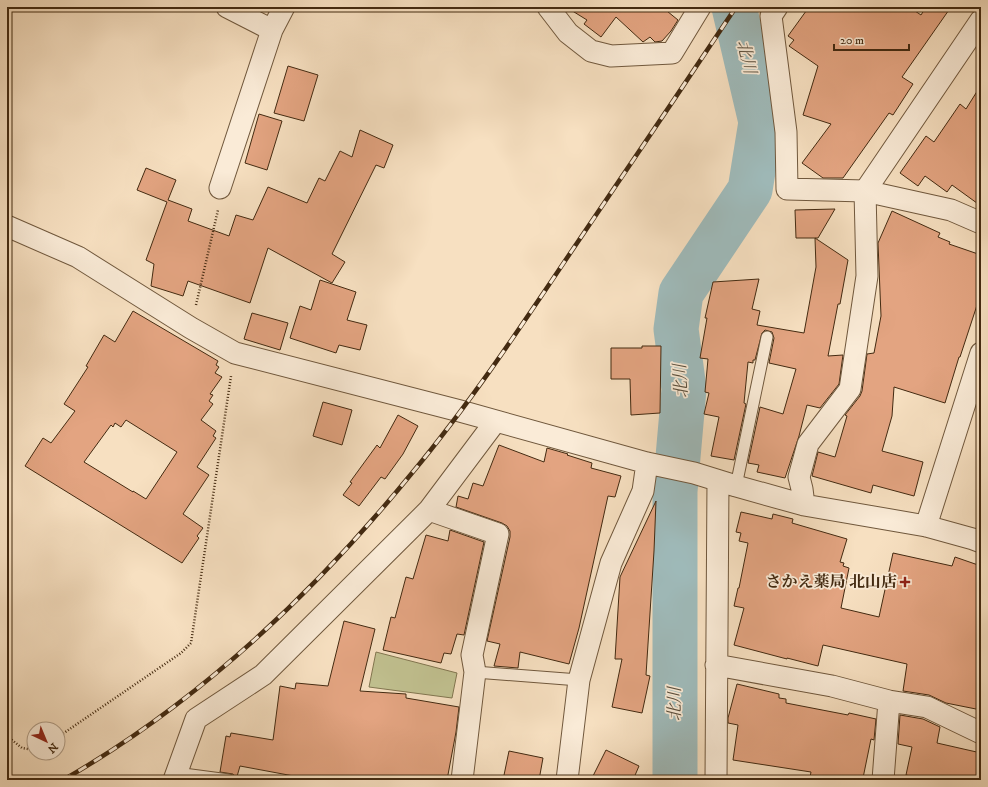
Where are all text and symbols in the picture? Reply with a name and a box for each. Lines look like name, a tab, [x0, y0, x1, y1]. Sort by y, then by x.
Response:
scale bar	[834, 26, 909, 52]
text: 20 m	[840, 33, 864, 48]
water label: 北川	[731, 38, 761, 78]
water label: 北川	[669, 361, 693, 399]
place label: さかえ薬局 北山店	[766, 572, 897, 592]
marker: さかえ薬局 北山店	[900, 577, 910, 587]
water label: 北川	[664, 685, 686, 721]
north arrow	[26, 721, 66, 761]
text: N	[44, 739, 60, 756]

